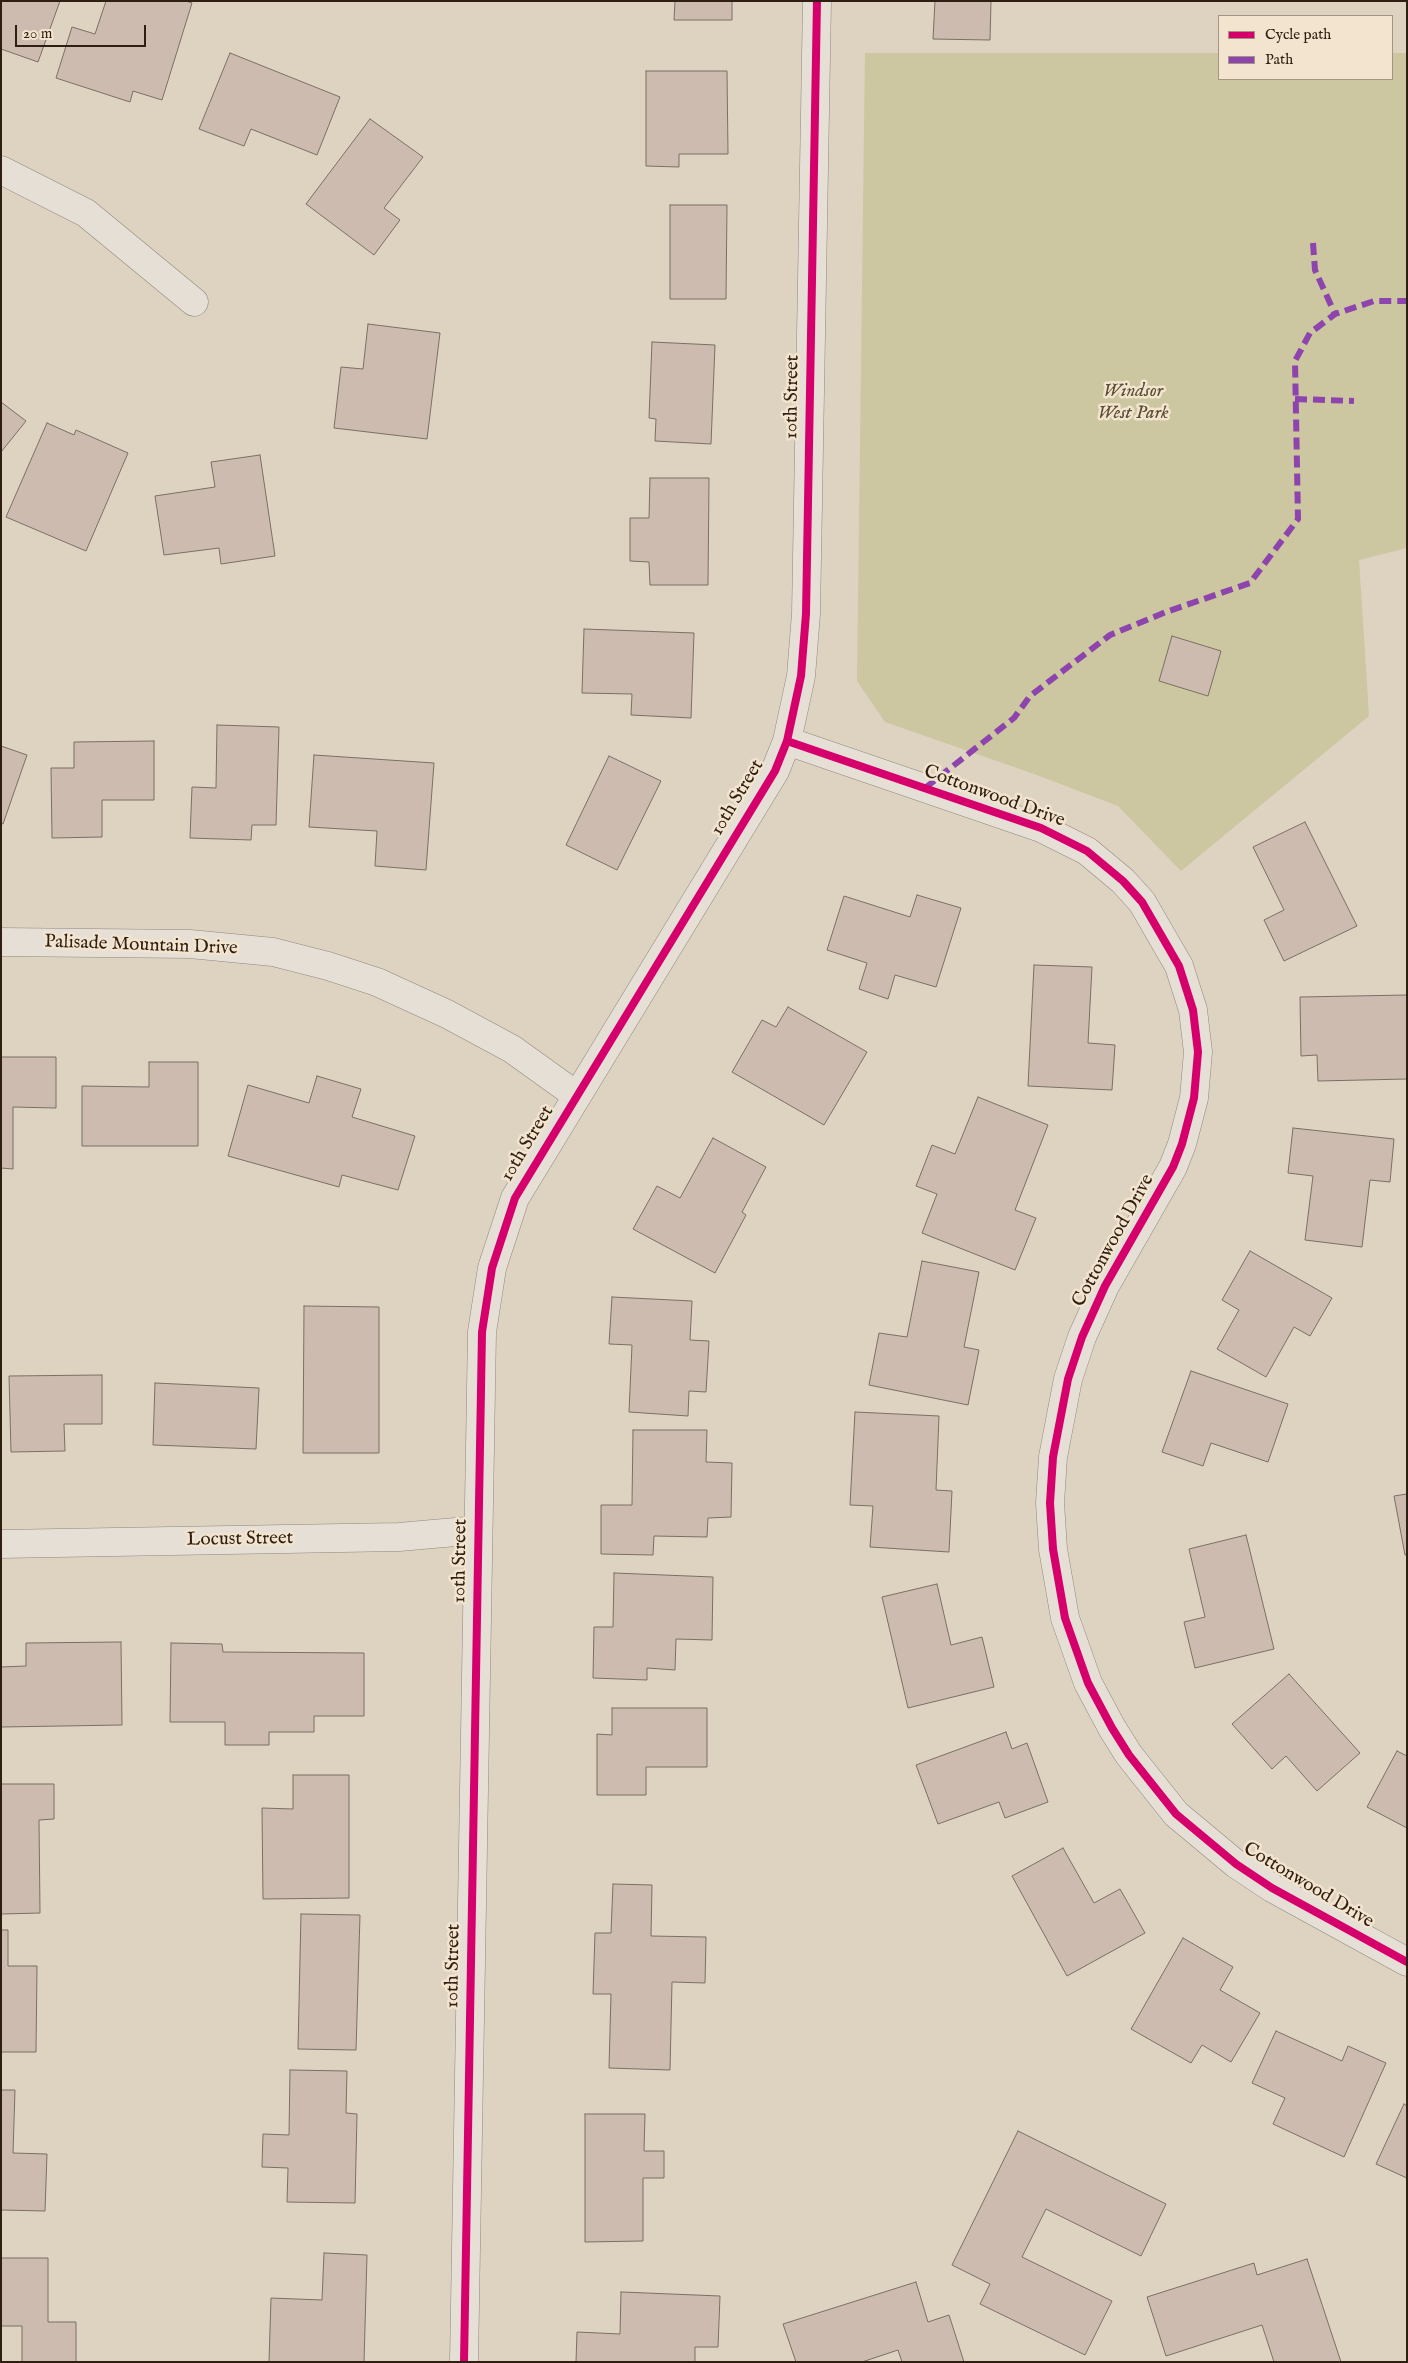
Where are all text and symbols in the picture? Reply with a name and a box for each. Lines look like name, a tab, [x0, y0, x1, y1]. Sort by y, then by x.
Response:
scale bar	[18, 15, 149, 47]
legend	[1218, 15, 1393, 80]
text: 20 m	[23, 24, 52, 43]
text: Cycle path	[1265, 25, 1331, 44]
text: Path	[1265, 50, 1293, 69]
street label: 10th Street	[781, 355, 805, 439]
park label: Windsor West Park	[1097, 381, 1169, 425]
street label: 10th Street	[707, 756, 769, 840]
street label: Cottonwood Drive	[920, 761, 1068, 833]
street label: Palisade Mountain Drive	[44, 931, 238, 961]
street label: 10th Street	[497, 1102, 559, 1186]
street label: Cottonwood Drive	[1068, 1171, 1160, 1311]
street label: 10th Street	[449, 1519, 473, 1603]
street label: Locust Street	[187, 1528, 293, 1552]
street label: Cottonwood Drive	[1239, 1838, 1377, 1934]
street label: 10th Street	[442, 1924, 466, 2008]

